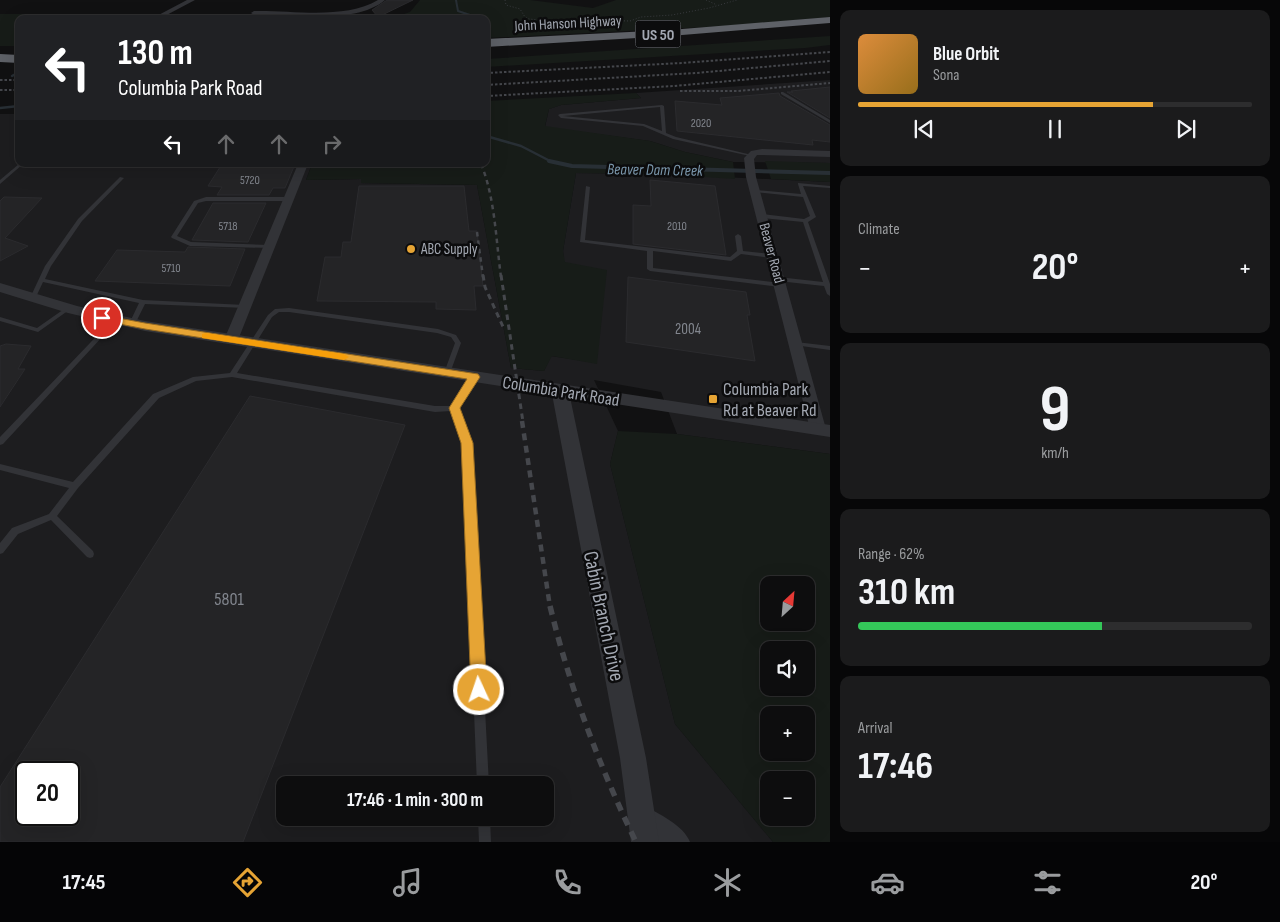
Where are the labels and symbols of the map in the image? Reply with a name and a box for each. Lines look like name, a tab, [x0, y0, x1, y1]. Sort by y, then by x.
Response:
street label: John Hanson Highway	[513, 11, 622, 36]
road number: US 50	[636, 20, 680, 48]
house number: 2020	[691, 116, 711, 131]
water label: Beaver Dam Creek	[607, 160, 704, 181]
house number: 5720	[240, 173, 260, 188]
house number: 5718	[218, 219, 238, 234]
house number: 2010	[667, 219, 687, 234]
street label: Beaver Road	[754, 221, 789, 285]
place label: ABC Supply	[420, 240, 478, 259]
marker: ABC Supply	[405, 243, 417, 255]
house number: 5710	[161, 261, 181, 276]
pin	[81, 297, 123, 339]
house number: 2004	[675, 320, 701, 339]
street label: Columbia Park Road	[501, 372, 621, 411]
place label: Columbia Park Rd at Beaver Rd	[723, 379, 817, 421]
marker: Columbia Park Rd at Beaver Rd	[707, 393, 719, 405]
street label: Cabin Branch Drive	[578, 549, 629, 683]
north arrow	[760, 576, 815, 631]
house number: 5801	[214, 589, 244, 610]
position arrow	[452, 663, 504, 715]
speed limit sign: 20	[15, 761, 80, 826]

